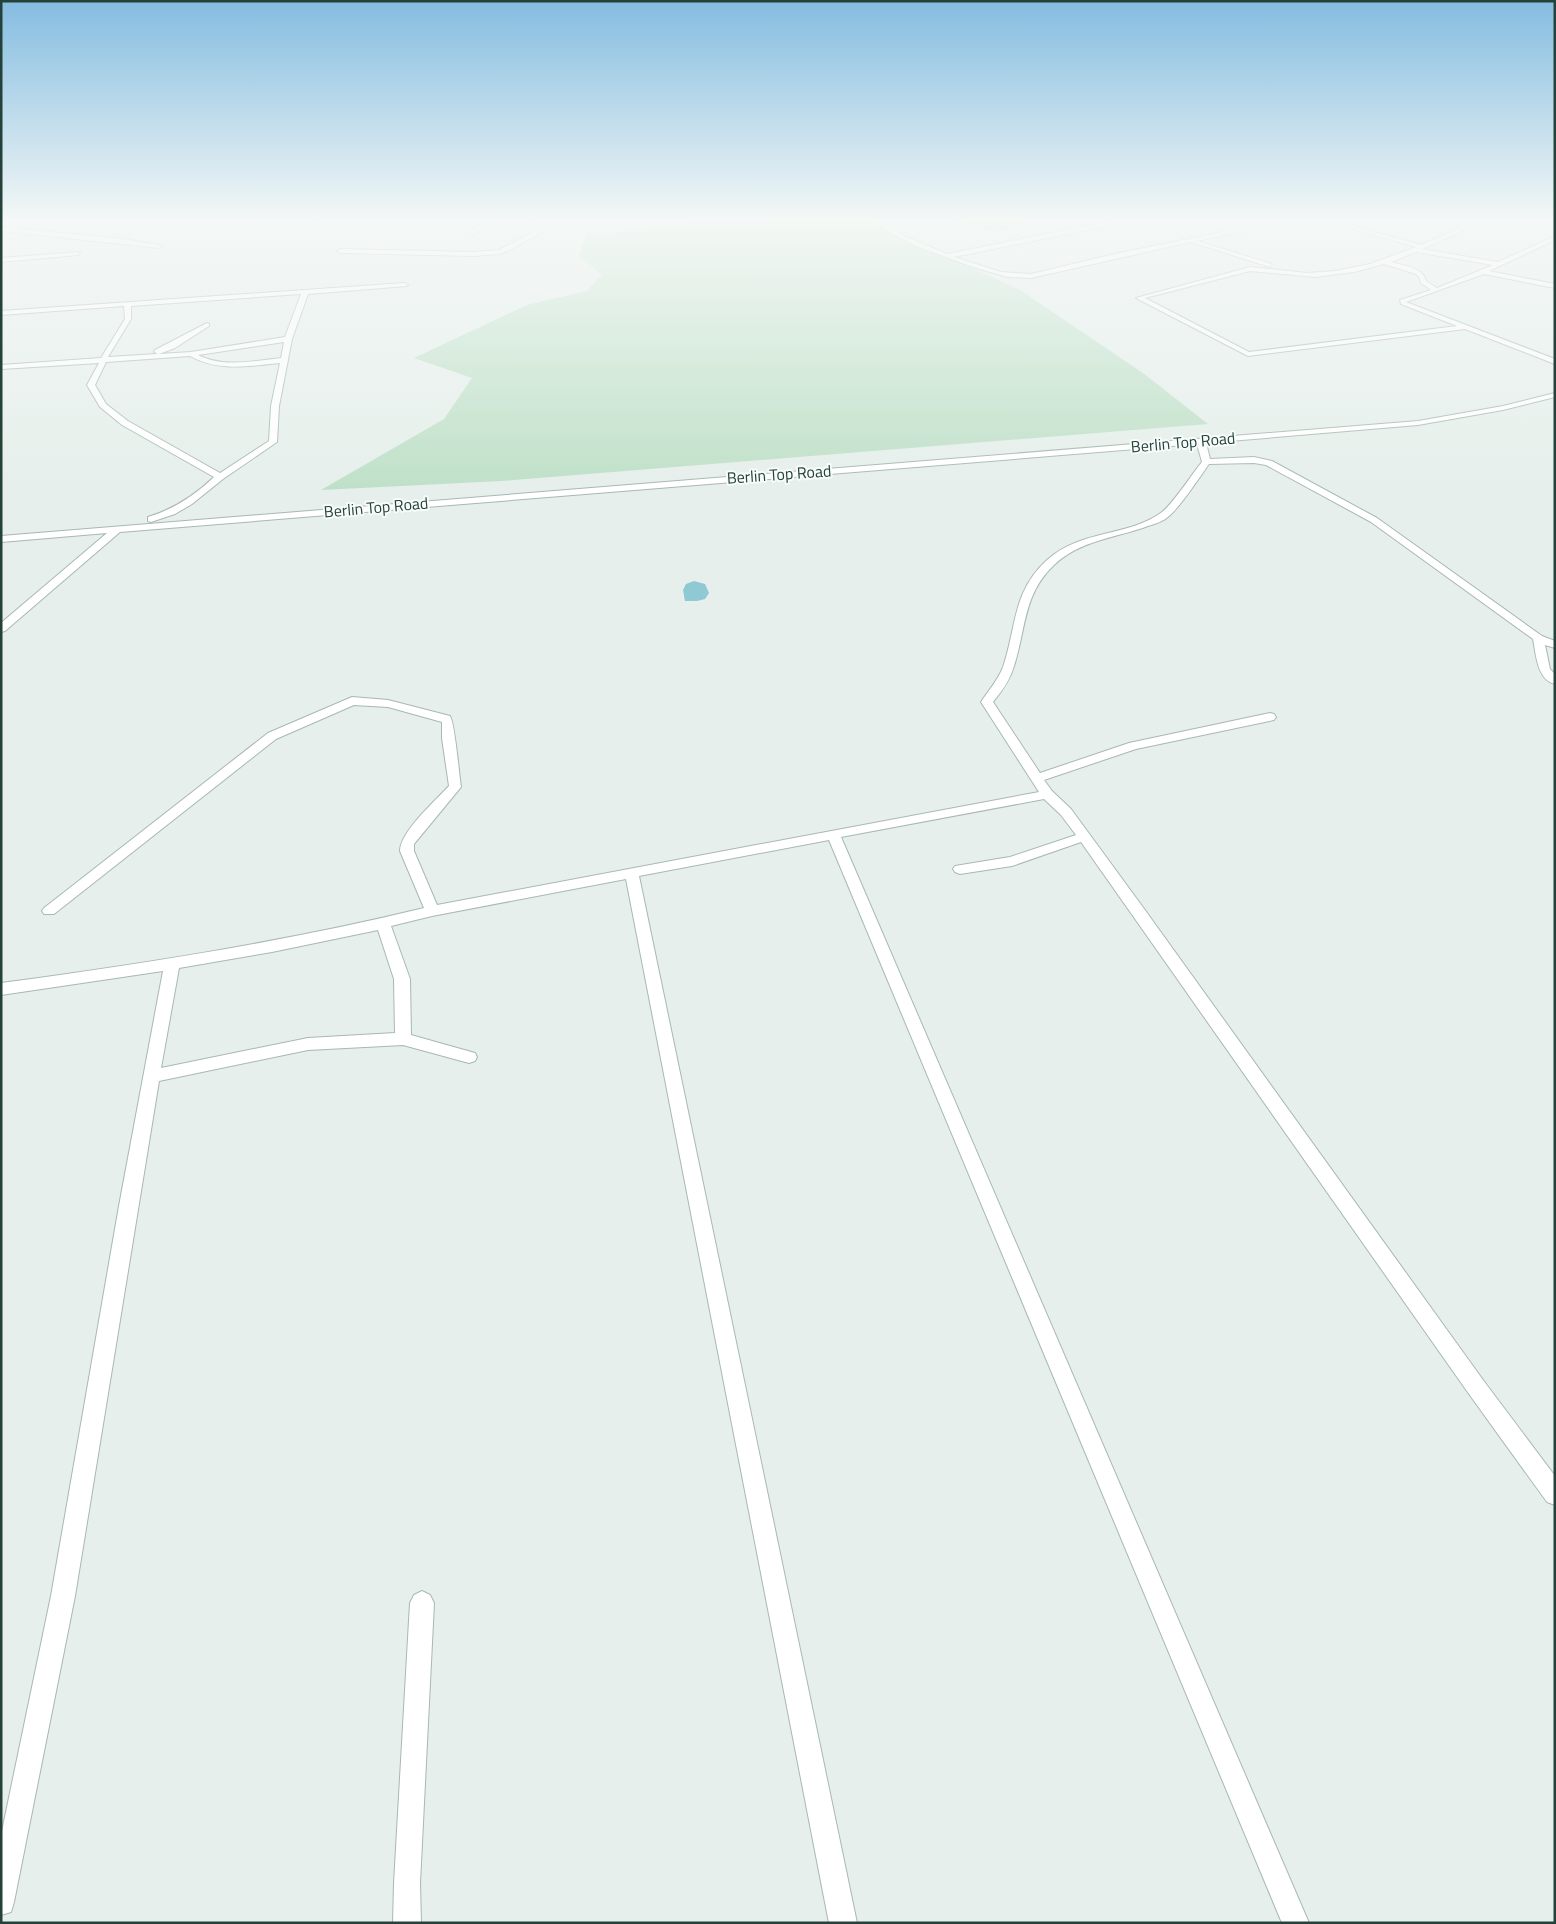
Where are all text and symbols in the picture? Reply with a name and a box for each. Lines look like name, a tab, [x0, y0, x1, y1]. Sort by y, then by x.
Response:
street label: Berlin Top Road	[1130, 425, 1236, 459]
street label: Berlin Top Road	[726, 458, 832, 490]
street label: Berlin Top Road	[323, 490, 429, 524]

